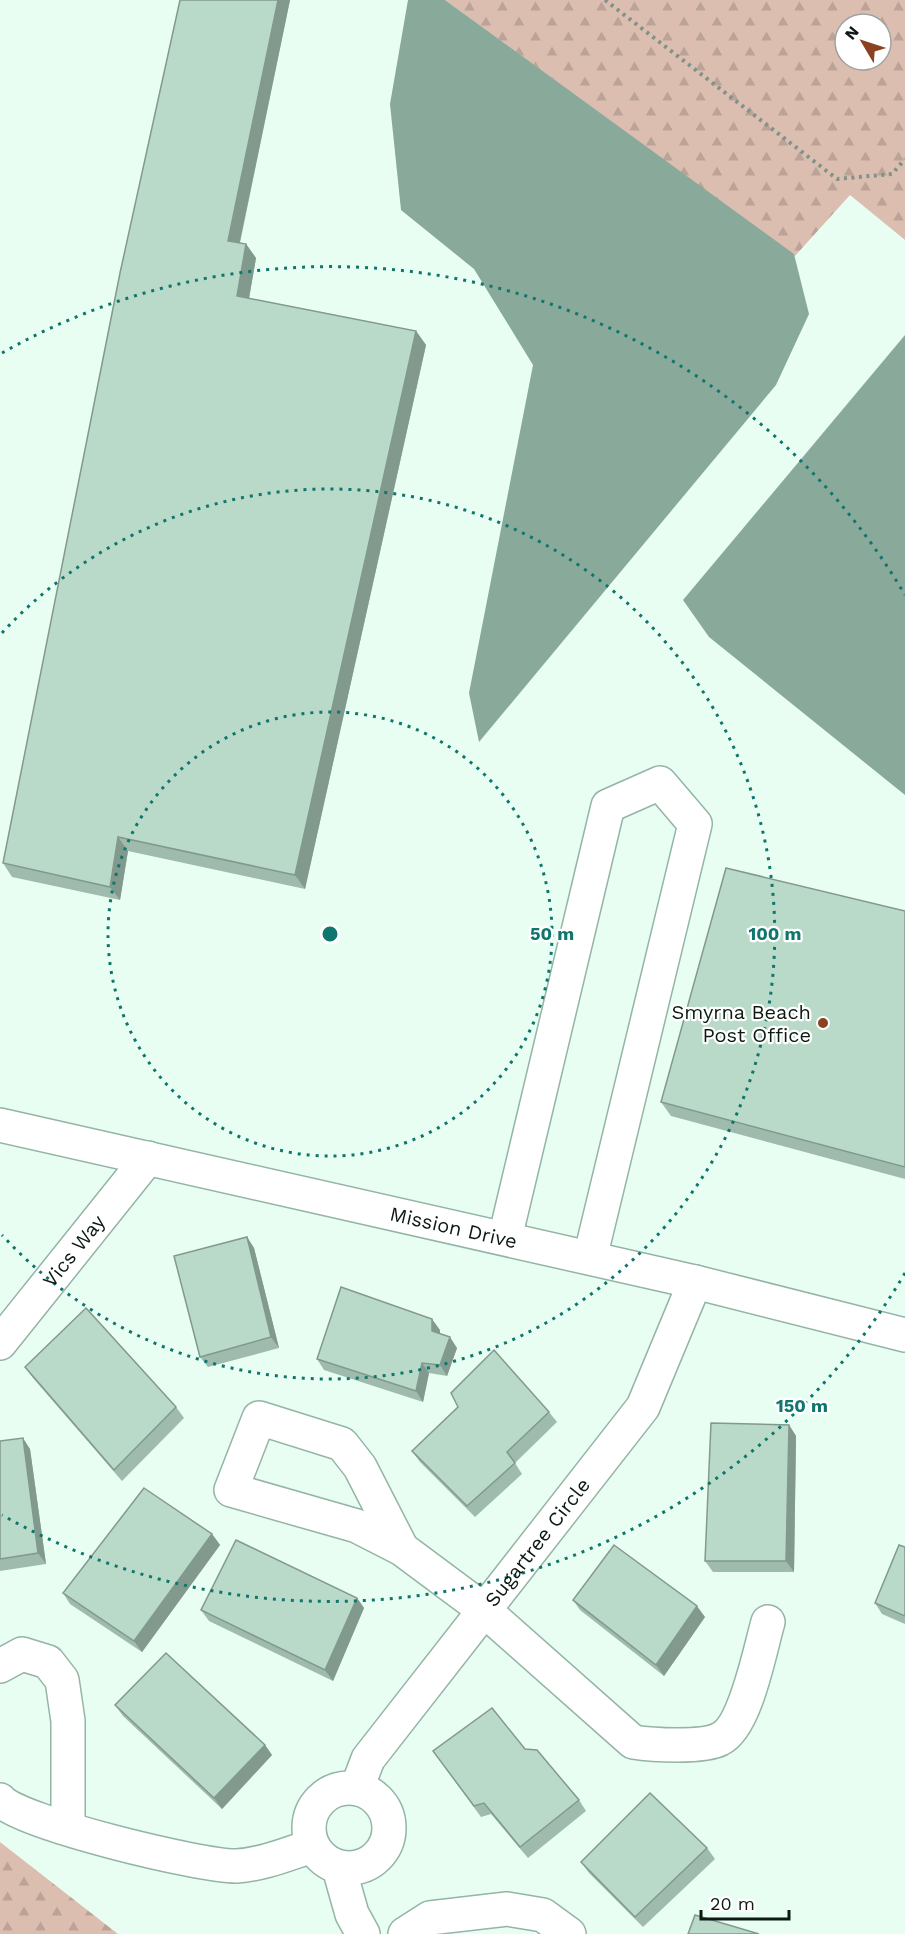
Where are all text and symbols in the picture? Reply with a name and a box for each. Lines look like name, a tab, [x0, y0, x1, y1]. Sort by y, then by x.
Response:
north arrow	[833, 12, 893, 72]
text: N	[841, 22, 863, 43]
text: 50 m	[530, 923, 574, 944]
text: 100 m	[748, 923, 802, 944]
centre of rings	[320, 924, 340, 944]
place label: Smyrna Beach Post Office	[671, 1000, 811, 1047]
marker: Smyrna Beach Post Office	[816, 1016, 830, 1030]
street label: Mission Drive	[388, 1201, 520, 1253]
street label: Vics Way	[38, 1209, 110, 1292]
text: 150 m	[776, 1395, 828, 1416]
street label: Sugartree Circle	[480, 1473, 595, 1611]
scale bar	[701, 1883, 790, 1921]
text: 20 m	[710, 1893, 755, 1914]

